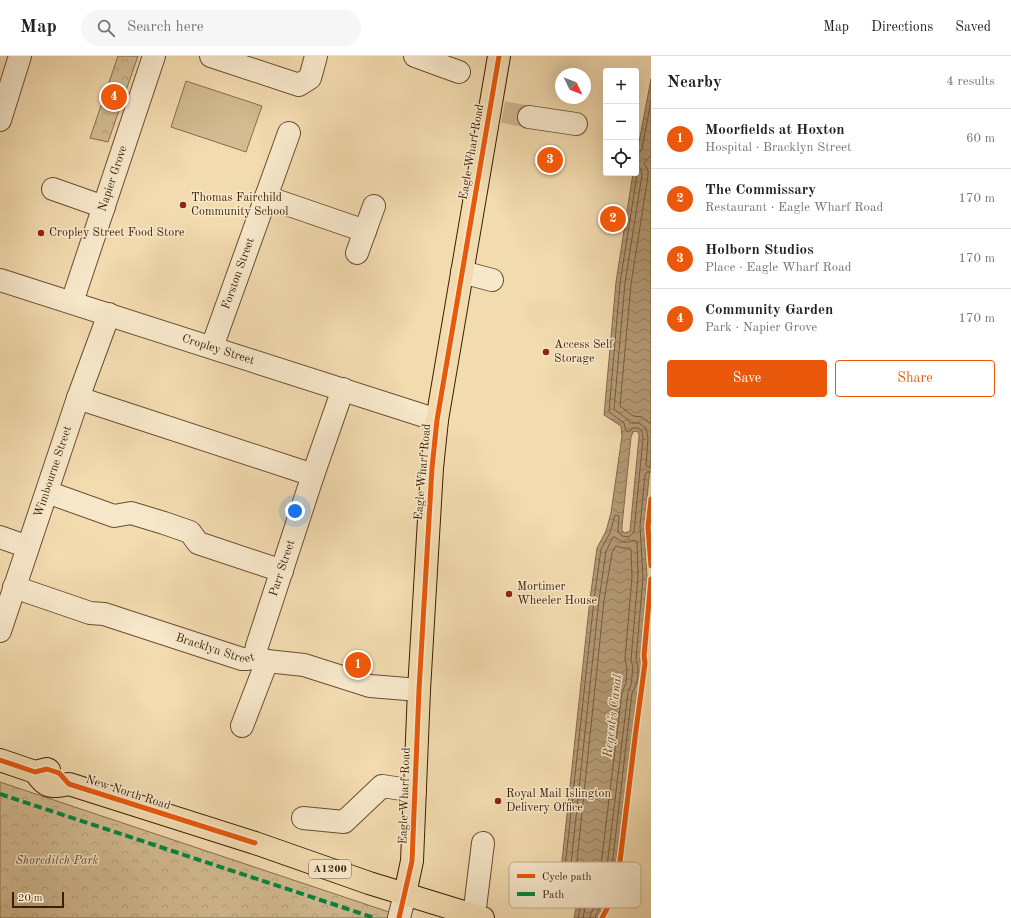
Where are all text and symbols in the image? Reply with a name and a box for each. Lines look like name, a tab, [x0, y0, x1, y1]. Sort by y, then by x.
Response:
search box	[81, 10, 361, 46]
icon: search	[95, 17, 117, 39]
text: Map	[20, 18, 57, 37]
text: Search here	[127, 20, 204, 35]
text: Map	[823, 20, 849, 34]
text: Directions	[871, 20, 933, 34]
text: Saved	[955, 20, 991, 34]
north arrow	[555, 68, 591, 104]
map controls	[603, 68, 639, 176]
button: +	[603, 68, 639, 104]
text: Nearby	[667, 74, 722, 91]
text: 4 results	[946, 75, 995, 88]
pin: 4	[101, 82, 127, 112]
street label: Eagle Wharf Road	[458, 103, 486, 201]
button: −	[603, 104, 639, 140]
text: Moorfields at Hoxton	[705, 123, 845, 138]
text: 1	[676, 132, 684, 145]
text: 60 m	[966, 132, 995, 145]
button: locate	[603, 140, 639, 176]
text: Hospital · Bracklyn Street	[705, 141, 852, 154]
street label: Napier Grove	[97, 144, 130, 213]
pin: 3	[537, 145, 563, 175]
text: The Commissary	[705, 183, 816, 198]
place label: Thomas Fairchild Community School	[191, 192, 288, 218]
text: 2	[676, 192, 684, 205]
text: 170 m	[958, 192, 995, 205]
marker: Thomas Fairchild Community School	[178, 200, 188, 210]
text: Restaurant · Eagle Wharf Road	[705, 201, 883, 214]
pin: 2	[600, 204, 626, 234]
place label: Cropley Street Food Store	[49, 227, 185, 239]
marker: Cropley Street Food Store	[36, 228, 46, 238]
street label: Forston Street	[220, 236, 257, 311]
text: Holborn Studios	[705, 243, 814, 258]
text: 3	[676, 252, 684, 265]
text: 170 m	[958, 252, 995, 265]
text: Place · Eagle Wharf Road	[705, 261, 851, 274]
text: Community Garden	[705, 303, 833, 318]
text: 4	[676, 312, 684, 325]
text: 170 m	[958, 312, 995, 325]
text: Park · Napier Grove	[705, 321, 817, 334]
street label: Cropley Street	[180, 333, 256, 367]
place label: Access Self Storage	[554, 339, 614, 365]
marker: Access Self Storage	[541, 347, 551, 357]
button: Save	[667, 360, 827, 397]
button: Share	[835, 360, 995, 397]
street label: Eagle Wharf Road	[413, 423, 433, 521]
street label: Wimbourne Street	[32, 424, 74, 519]
your location	[285, 501, 305, 521]
street label: Parr Street	[268, 539, 297, 598]
place label: Mortimer Wheeler House	[517, 581, 597, 607]
marker: Mortimer Wheeler House	[504, 589, 514, 599]
street label: Bracklyn Street	[174, 632, 256, 666]
pin: 1	[345, 650, 371, 680]
water label: Regent's Canal	[601, 673, 625, 759]
street label: Eagle Wharf Road	[397, 747, 413, 845]
street label: New North Road	[84, 774, 172, 812]
place label: Royal Mail Islington Delivery Office	[506, 788, 611, 814]
marker: Royal Mail Islington Delivery Office	[493, 796, 503, 806]
park label: Shoreditch Park	[16, 855, 99, 867]
road number: A1200	[309, 860, 351, 878]
legend	[509, 862, 641, 908]
text: Cycle path	[542, 872, 592, 883]
scale bar	[12, 890, 64, 909]
text: Path	[542, 890, 564, 901]
text: 20 m	[18, 893, 43, 904]

